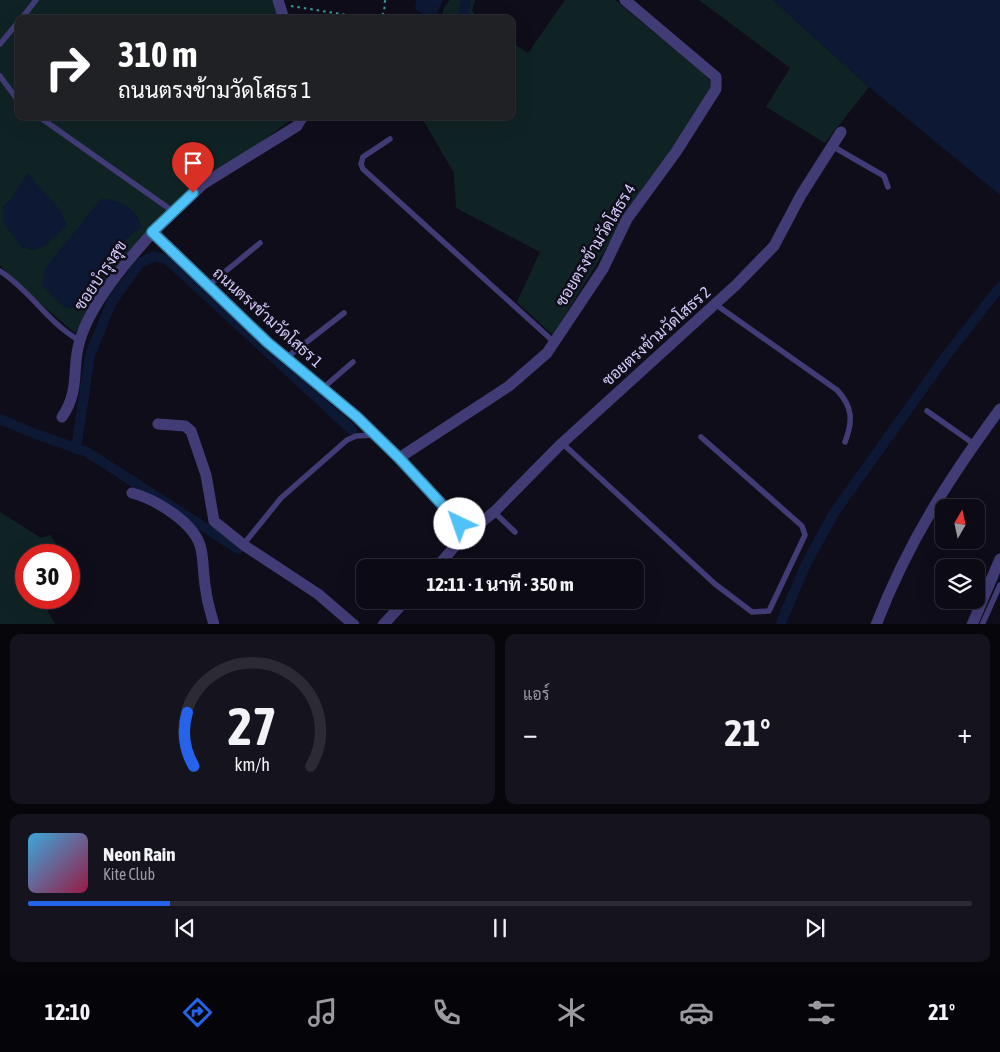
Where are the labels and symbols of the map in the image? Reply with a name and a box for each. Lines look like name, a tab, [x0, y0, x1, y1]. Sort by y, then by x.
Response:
pin	[172, 142, 214, 193]
street label: ซอยตรงข้ามวัดโสธร 4	[550, 180, 639, 309]
street label: ซอยบำรุงสุข	[70, 237, 132, 315]
street label: ถนนตรงข้ามวัดโสธร 1	[210, 262, 328, 371]
street label: ซอยตรงข้ามวัดโสธร 2	[597, 281, 714, 389]
position arrow	[433, 497, 485, 549]
north arrow	[935, 499, 985, 549]
speed limit sign: 30	[15, 544, 80, 609]

